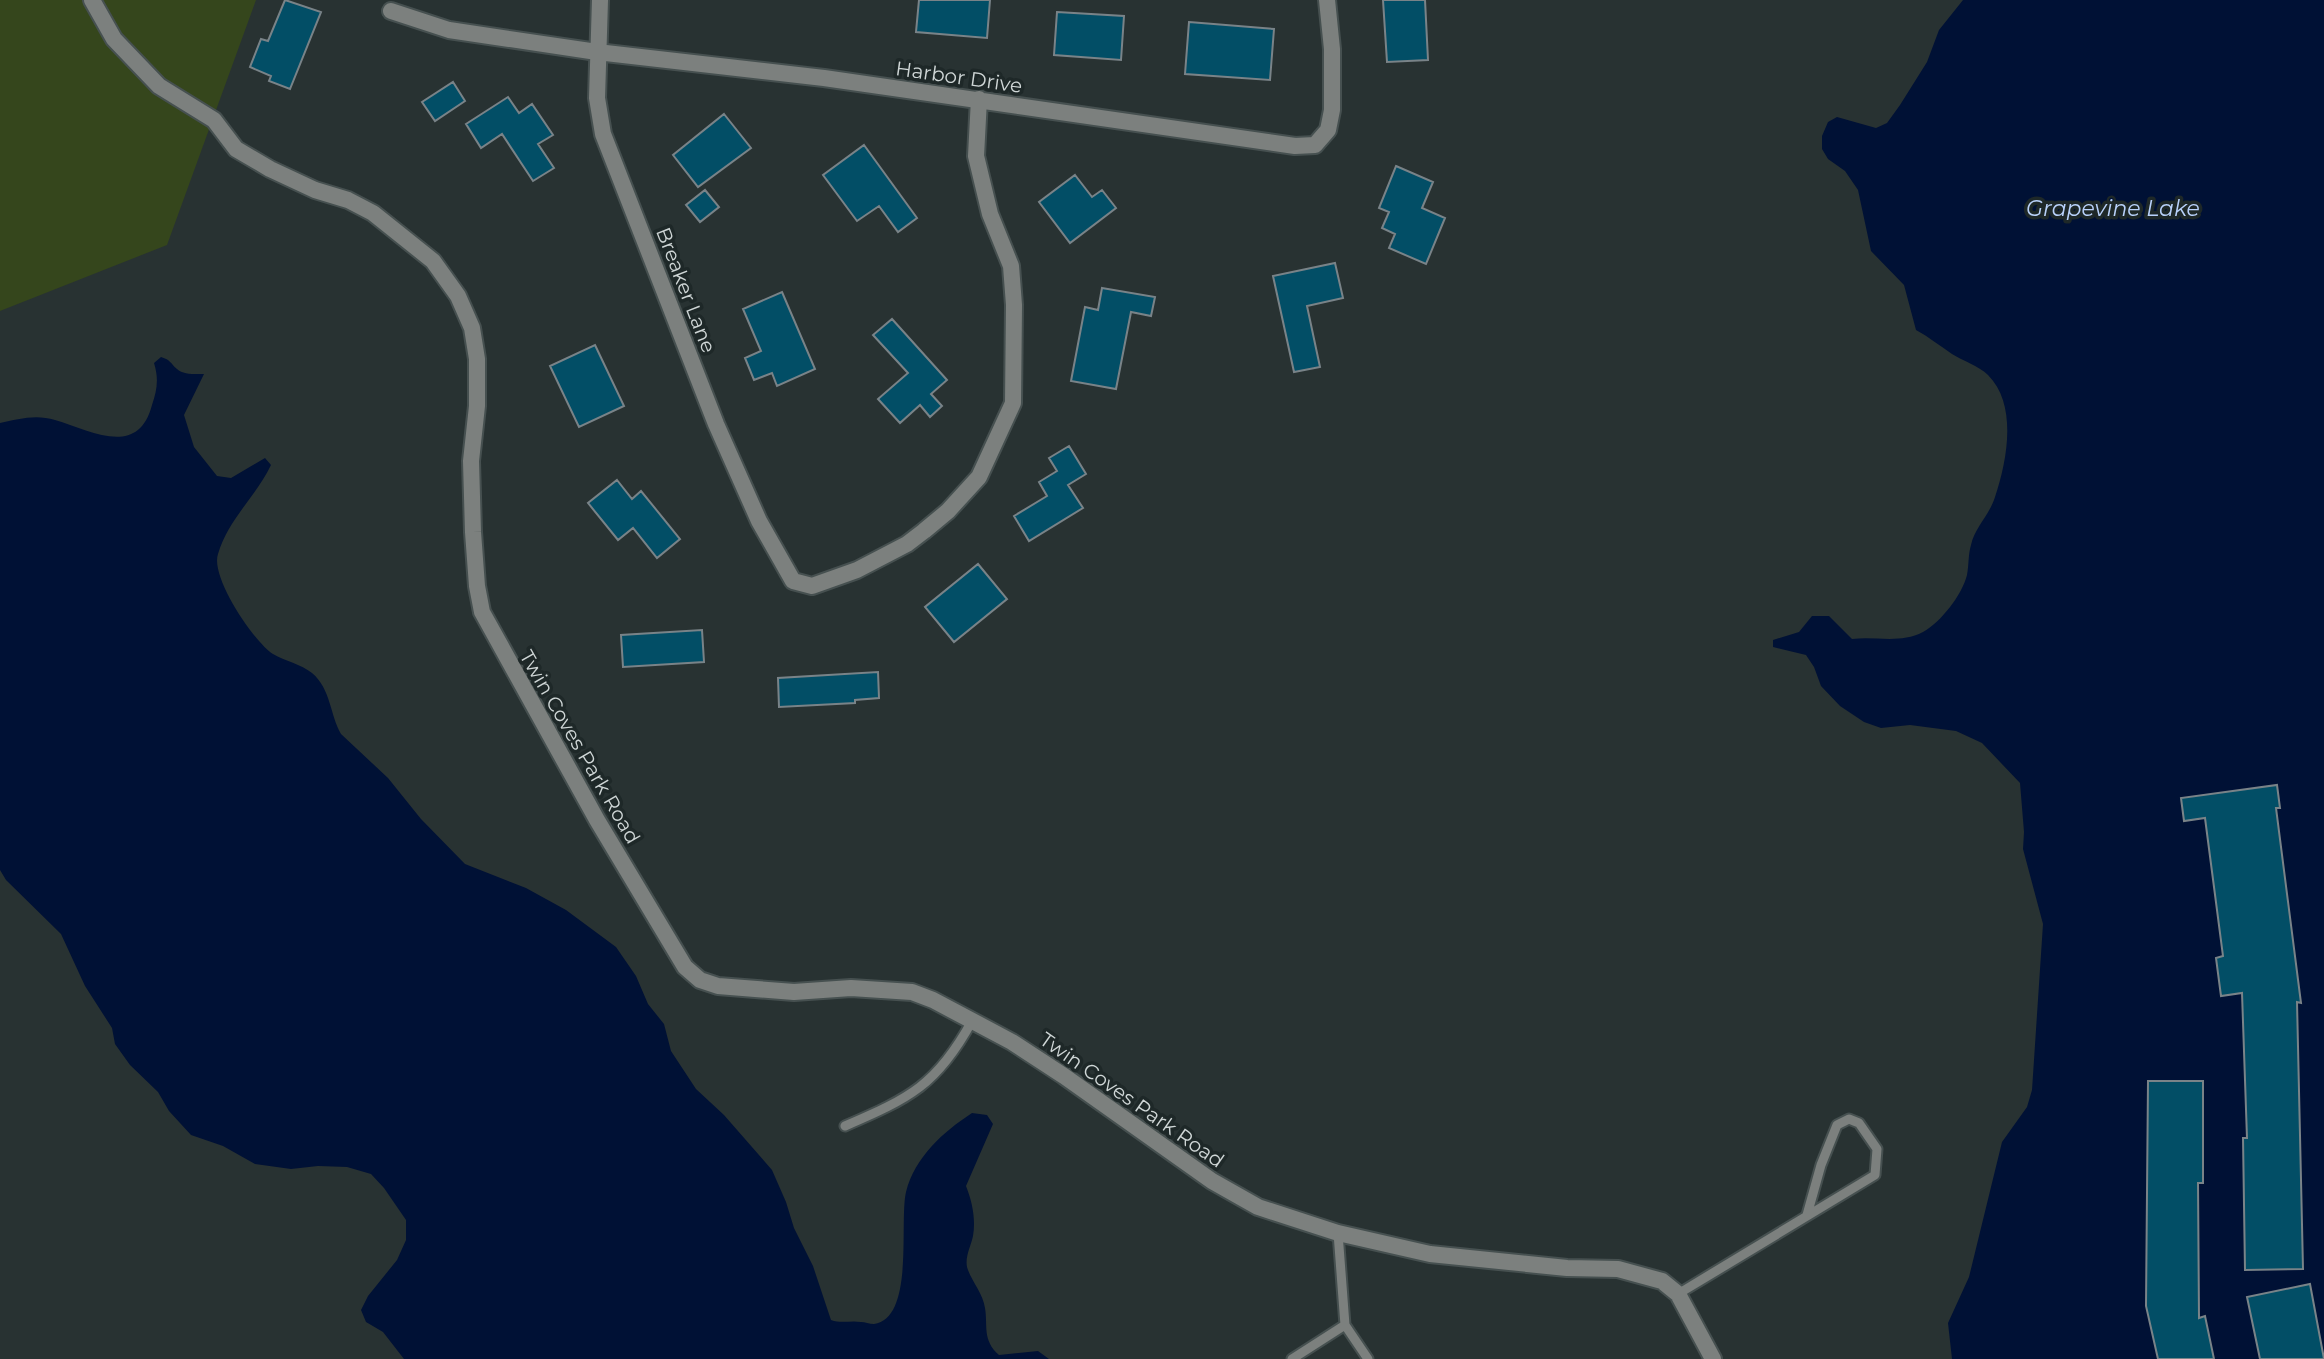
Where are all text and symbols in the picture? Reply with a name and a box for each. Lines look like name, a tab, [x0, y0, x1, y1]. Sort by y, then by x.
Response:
street label: Harbor Drive	[894, 56, 1024, 98]
water label: Grapevine Lake	[2026, 195, 2200, 222]
street label: Breaker Lane	[651, 224, 721, 356]
street label: Twin Coves Park Road	[515, 646, 645, 848]
street label: Twin Coves Park Road	[1035, 1027, 1229, 1173]

